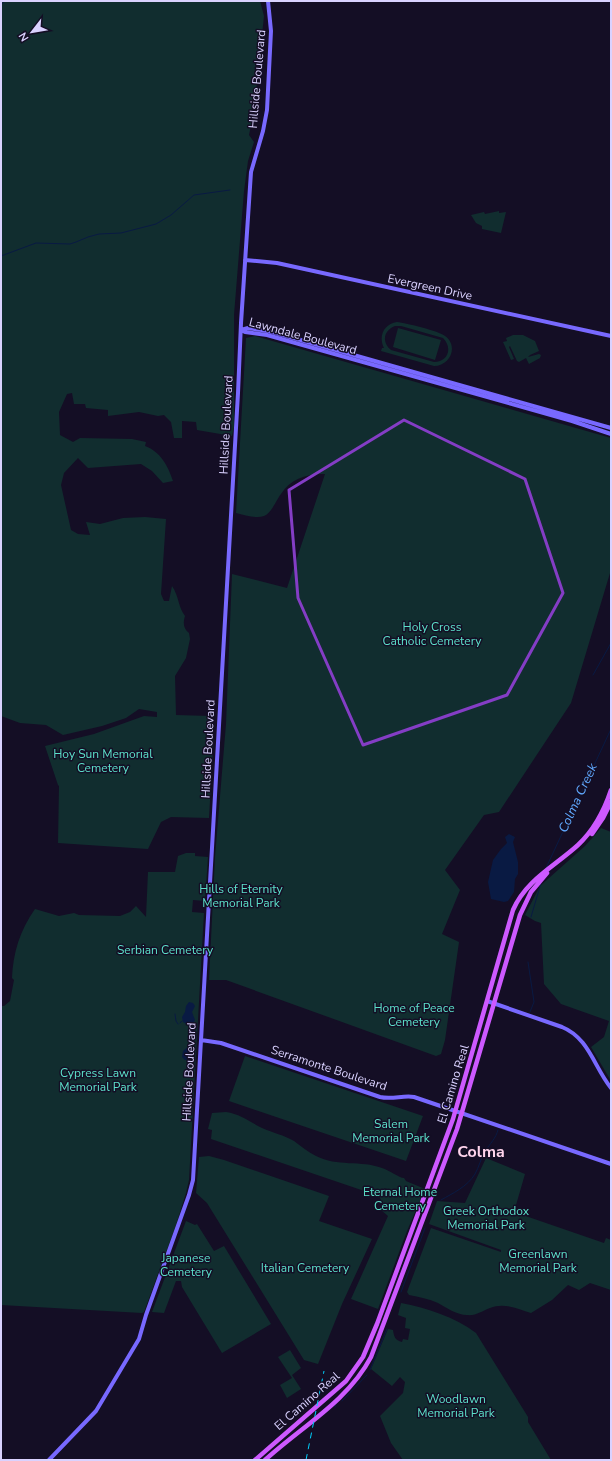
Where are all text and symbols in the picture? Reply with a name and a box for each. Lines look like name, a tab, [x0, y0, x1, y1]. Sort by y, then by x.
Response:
north arrow	[12, 12, 52, 52]
street label: Hillside Boulevard	[245, 29, 269, 129]
text: N	[15, 30, 32, 44]
street label: Evergreen Drive	[386, 270, 474, 304]
street label: Lawndale Boulevard	[247, 314, 359, 358]
street label: Hillside Boulevard	[215, 375, 237, 475]
park label: Holy Cross Catholic Cemetery	[383, 619, 482, 649]
street label: Hillside Boulevard	[197, 699, 219, 799]
park label: Hoy Sun Memorial Cemetery	[53, 746, 153, 776]
water label: Colma Creek	[554, 760, 602, 836]
park label: Hills of Eternity Memorial Park	[199, 881, 283, 911]
park label: Serbian Cemetery	[117, 942, 214, 958]
park label: Home of Peace Cemetery	[373, 1000, 455, 1030]
street label: Hillside Boulevard	[178, 1022, 200, 1122]
street label: Serramonte Boulevard	[269, 1042, 389, 1094]
street label: El Camino Real	[433, 1042, 473, 1125]
park label: Cypress Lawn Memorial Park	[59, 1065, 138, 1095]
park label: Salem Memorial Park	[352, 1116, 431, 1146]
district label: Colma	[457, 1141, 505, 1163]
park label: Eternal Home Cemetery	[363, 1184, 437, 1214]
park label: Greek Orthodox Memorial Park	[443, 1203, 530, 1233]
park label: Greenlawn Memorial Park	[499, 1246, 578, 1276]
park label: Japanese Cemetery	[160, 1250, 213, 1280]
park label: Italian Cemetery	[261, 1260, 350, 1276]
street label: El Camino Real	[271, 1368, 343, 1434]
park label: Woodlawn Memorial Park	[417, 1391, 496, 1421]

